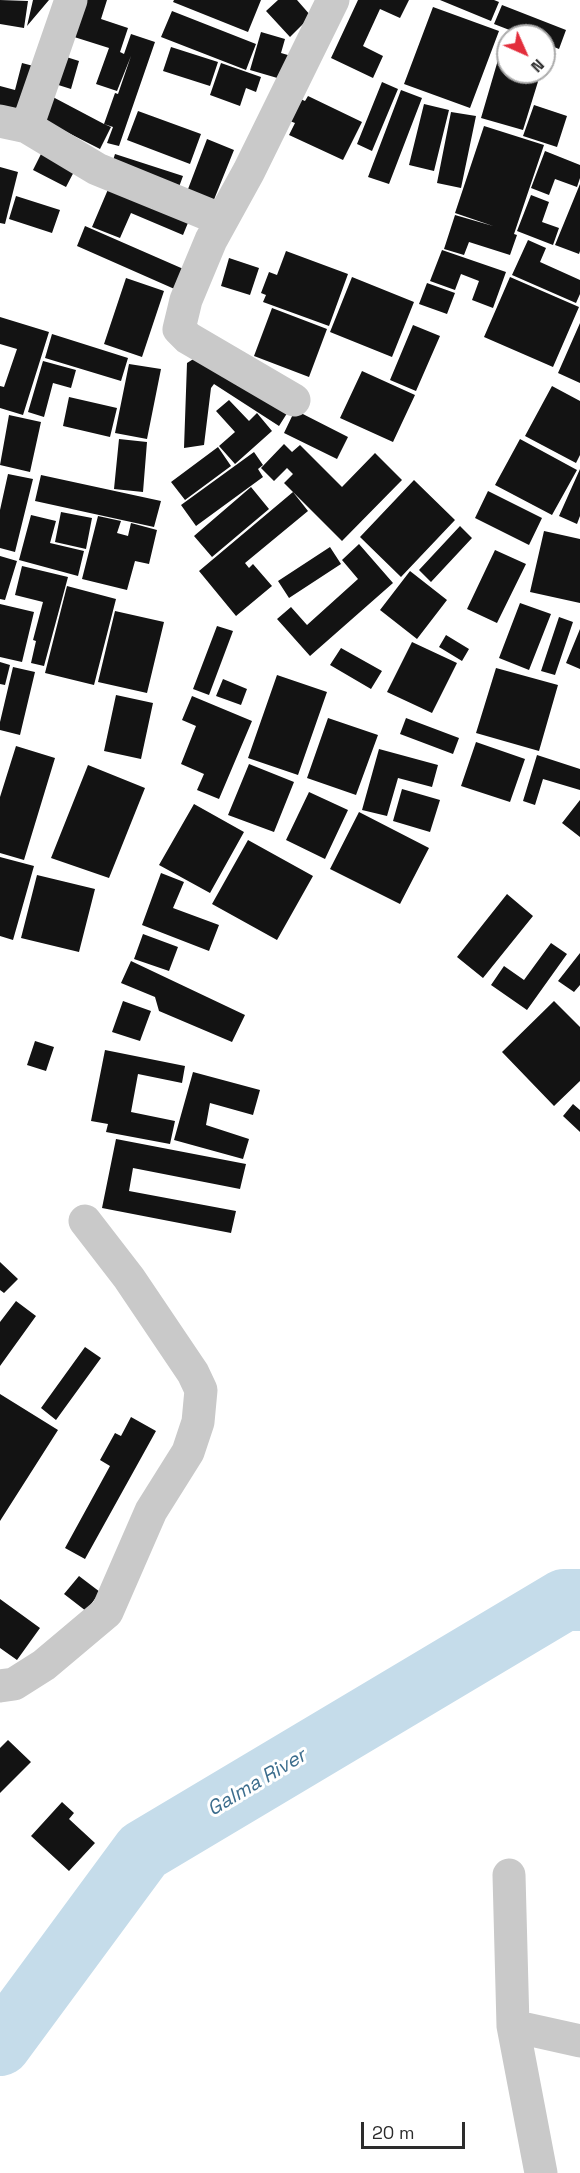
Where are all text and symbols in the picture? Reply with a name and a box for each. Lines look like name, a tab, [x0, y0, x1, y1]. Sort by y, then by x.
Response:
north arrow	[496, 24, 556, 84]
text: N	[526, 54, 549, 77]
water label: Galma River	[203, 1744, 311, 1822]
scale bar	[364, 2110, 468, 2148]
text: 20 m	[372, 2121, 415, 2144]

